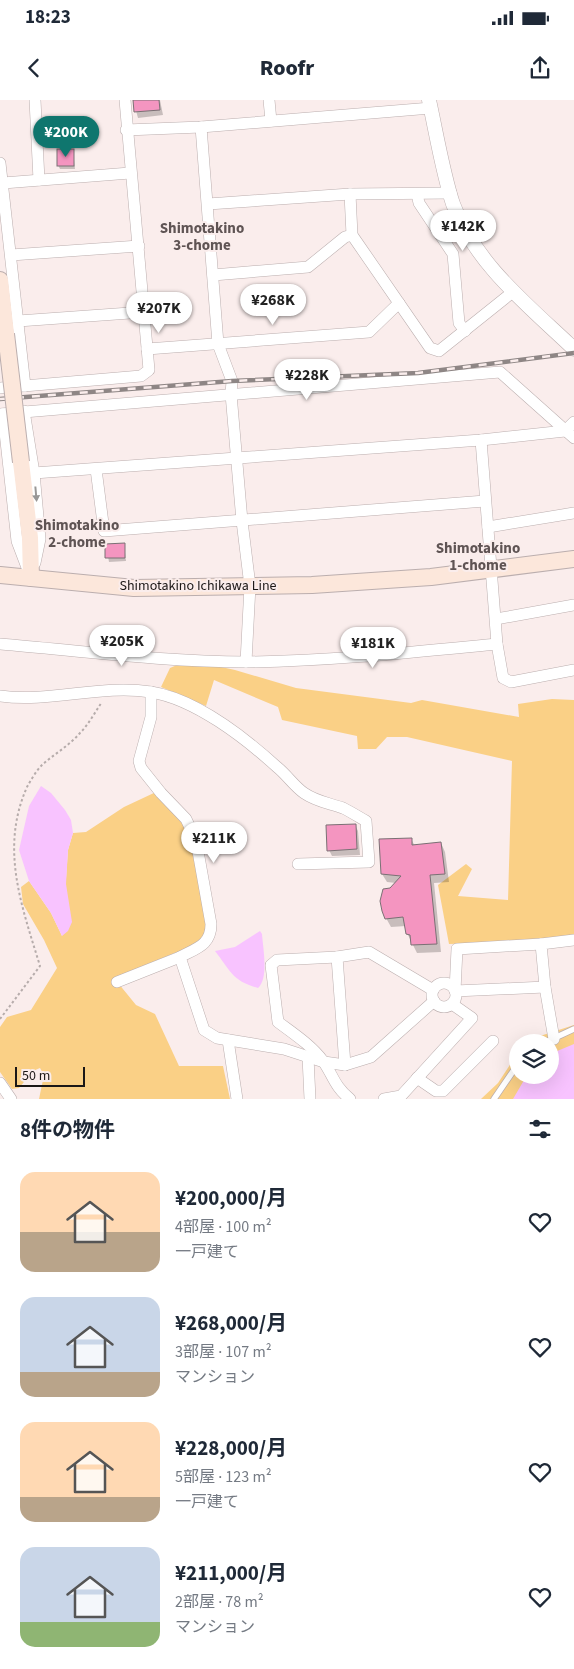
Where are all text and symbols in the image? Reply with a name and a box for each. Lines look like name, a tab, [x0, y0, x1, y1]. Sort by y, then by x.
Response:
text: 18:23	[25, 4, 71, 31]
text: Roofr	[260, 52, 314, 84]
icon: back	[20, 54, 48, 82]
icon: share	[526, 54, 554, 82]
pin: ¥200K	[31, 115, 101, 158]
text: ¥200K	[44, 121, 88, 143]
pin: ¥142K	[428, 210, 498, 252]
text: ¥142K	[441, 215, 485, 237]
district label: Shimotakino 3-chome	[160, 218, 244, 256]
pin: ¥268K	[238, 284, 308, 326]
text: ¥268K	[251, 289, 295, 311]
pin: ¥207K	[124, 292, 194, 334]
text: ¥207K	[137, 297, 181, 319]
pin: ¥228K	[272, 358, 342, 401]
text: ¥228K	[285, 364, 329, 386]
one-way arrow	[33, 486, 41, 502]
district label: Shimotakino 2-chome	[35, 515, 119, 553]
district label: Shimotakino 1-chome	[436, 538, 520, 576]
street label: Shimotakino Ichikawa Line	[119, 576, 277, 596]
pin: ¥205K	[87, 624, 157, 667]
pin: ¥181K	[338, 626, 408, 669]
text: ¥205K	[100, 630, 144, 652]
text: ¥181K	[351, 632, 395, 654]
pin: ¥211K	[179, 822, 249, 864]
text: ¥211K	[192, 827, 236, 849]
map controls	[509, 1034, 559, 1084]
button: layers	[509, 1034, 559, 1084]
scale bar	[15, 1064, 85, 1087]
text: 50 m	[22, 1066, 50, 1086]
text: 8件の物件	[20, 1115, 115, 1145]
icon: filters	[526, 1115, 554, 1143]
text: ¥200,000/月	[175, 1183, 287, 1213]
icon: home	[60, 1192, 120, 1252]
icon: heart	[526, 1208, 554, 1236]
text: 4部屋 · 100 m²	[175, 1216, 272, 1238]
text: 一戸建て	[175, 1241, 239, 1263]
text: ¥268,000/月	[175, 1308, 287, 1338]
icon: home	[60, 1317, 120, 1377]
icon: heart	[526, 1333, 554, 1361]
text: 3部屋 · 107 m²	[175, 1341, 272, 1363]
text: マンション	[175, 1366, 255, 1388]
text: ¥228,000/月	[175, 1433, 287, 1463]
icon: home	[60, 1442, 120, 1502]
icon: heart	[526, 1458, 554, 1486]
text: 5部屋 · 123 m²	[175, 1466, 272, 1488]
text: 一戸建て	[175, 1491, 239, 1513]
text: ¥211,000/月	[175, 1558, 287, 1588]
icon: home	[60, 1567, 120, 1627]
icon: heart	[526, 1583, 554, 1611]
text: 2部屋 · 78 m²	[175, 1591, 264, 1613]
text: マンション	[175, 1616, 255, 1638]

